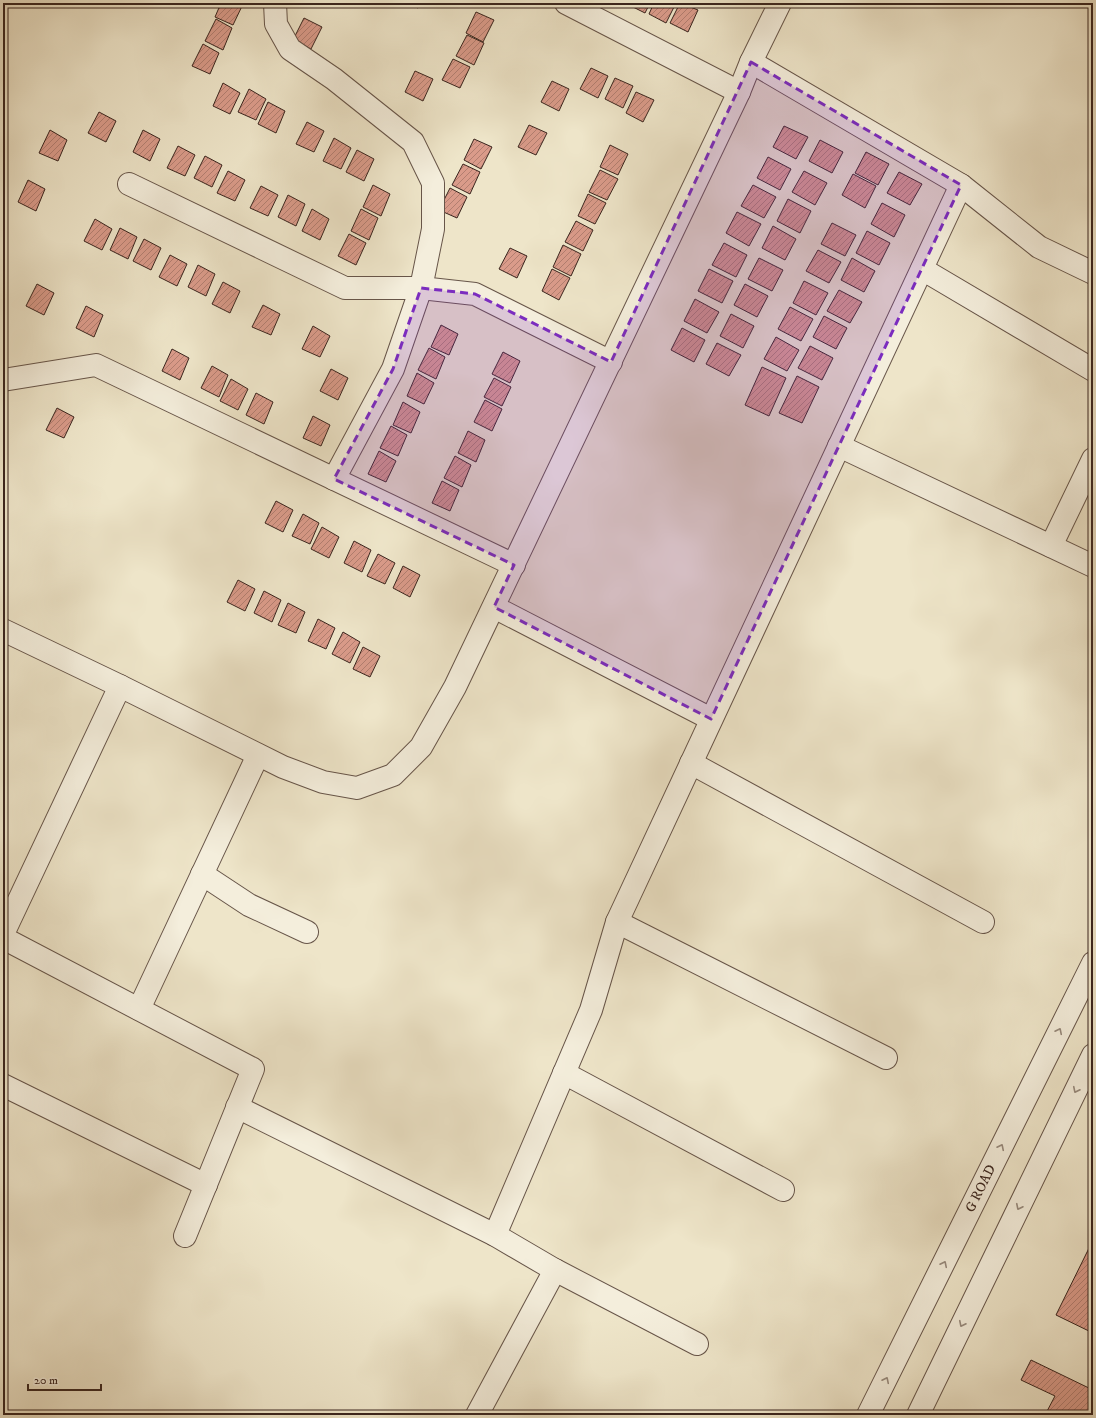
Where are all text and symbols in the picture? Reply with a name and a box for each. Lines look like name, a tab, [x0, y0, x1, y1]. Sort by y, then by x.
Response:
one-way arrow	[1054, 1028, 1062, 1035]
one-way arrow	[1073, 1086, 1081, 1093]
one-way arrow	[996, 1144, 1004, 1151]
street label: G ROAD	[961, 1162, 1000, 1215]
one-way arrow	[1016, 1202, 1024, 1210]
one-way arrow	[939, 1260, 946, 1268]
one-way arrow	[959, 1319, 967, 1327]
scale bar	[28, 1366, 101, 1392]
text: 20 m	[34, 1373, 58, 1388]
one-way arrow	[881, 1377, 889, 1384]

